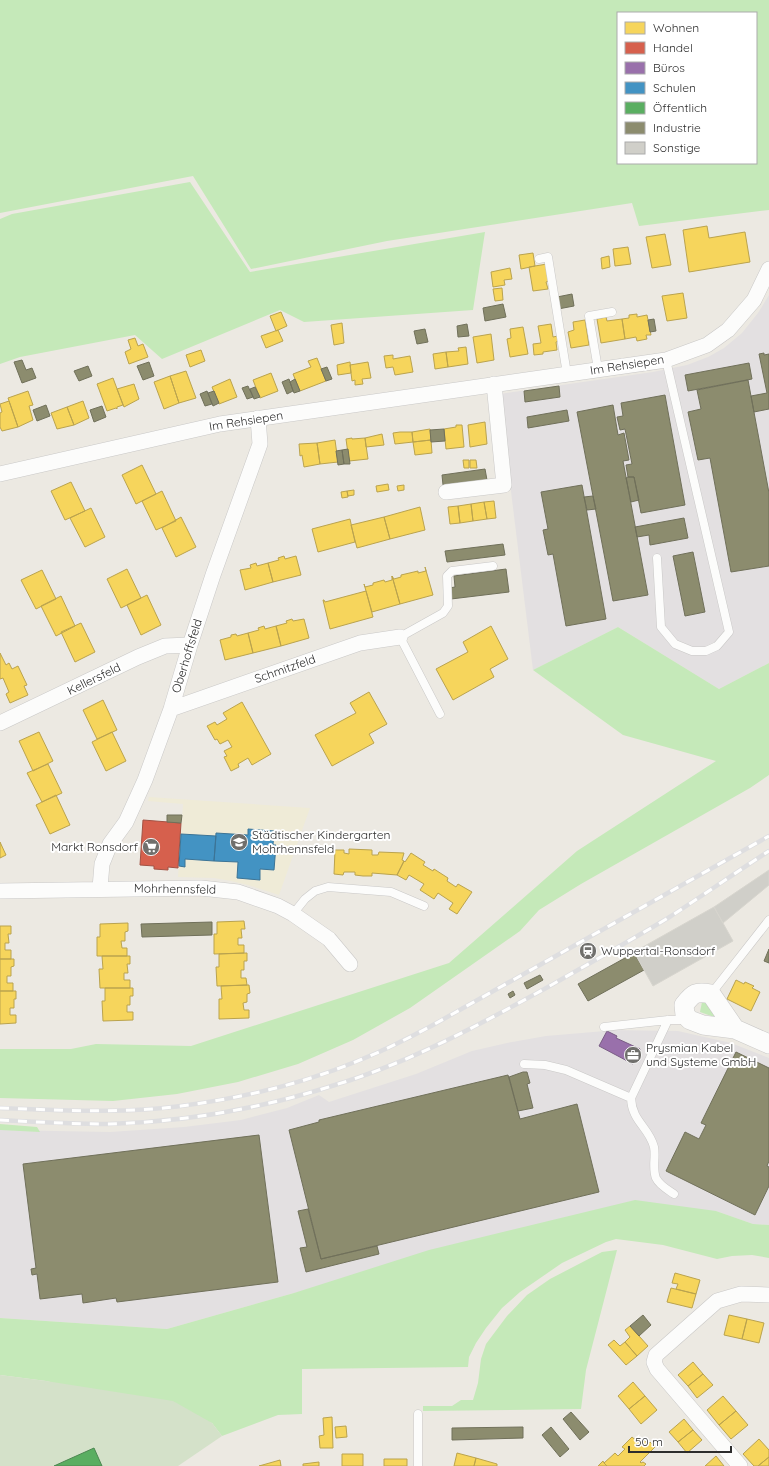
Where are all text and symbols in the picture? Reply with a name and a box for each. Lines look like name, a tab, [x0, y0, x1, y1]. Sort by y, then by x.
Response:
legend	[617, 12, 757, 164]
text: Wohnen	[653, 20, 699, 35]
text: Handel	[653, 40, 693, 55]
text: Büros	[653, 60, 685, 75]
text: Schulen	[653, 80, 696, 95]
text: Öffentlich	[653, 100, 707, 115]
text: Industrie	[653, 120, 701, 135]
text: Sonstige	[653, 140, 700, 155]
street label: Im Rehsiepen	[589, 351, 665, 378]
street label: Im Rehsiepen	[208, 407, 284, 434]
street label: Oberhoffsfeld	[168, 617, 205, 695]
street label: Schmitzfeld	[252, 651, 317, 686]
street label: Kellersfeld	[65, 659, 123, 698]
place label: Städtischer Kindergarten Mohrhennsfeld	[252, 827, 390, 856]
school or university icon: Städtischer Kindergarten Mohrhennsfeld	[229, 832, 249, 852]
supermarket icon: Markt Ronsdorf	[141, 837, 161, 857]
place label: Markt Ronsdorf	[51, 839, 139, 854]
street label: Mohrhennsfeld	[134, 880, 216, 897]
station icon: Wuppertal-Ronsdorf	[578, 941, 598, 961]
place label: Wuppertal-Ronsdorf	[601, 943, 716, 958]
place label: Prysmian Kabel und Systeme GmbH	[646, 1040, 756, 1069]
office icon: Prysmian Kabel und Systeme GmbH	[623, 1045, 643, 1065]
scale bar	[629, 1428, 731, 1454]
text: 50 m	[635, 1434, 663, 1449]

